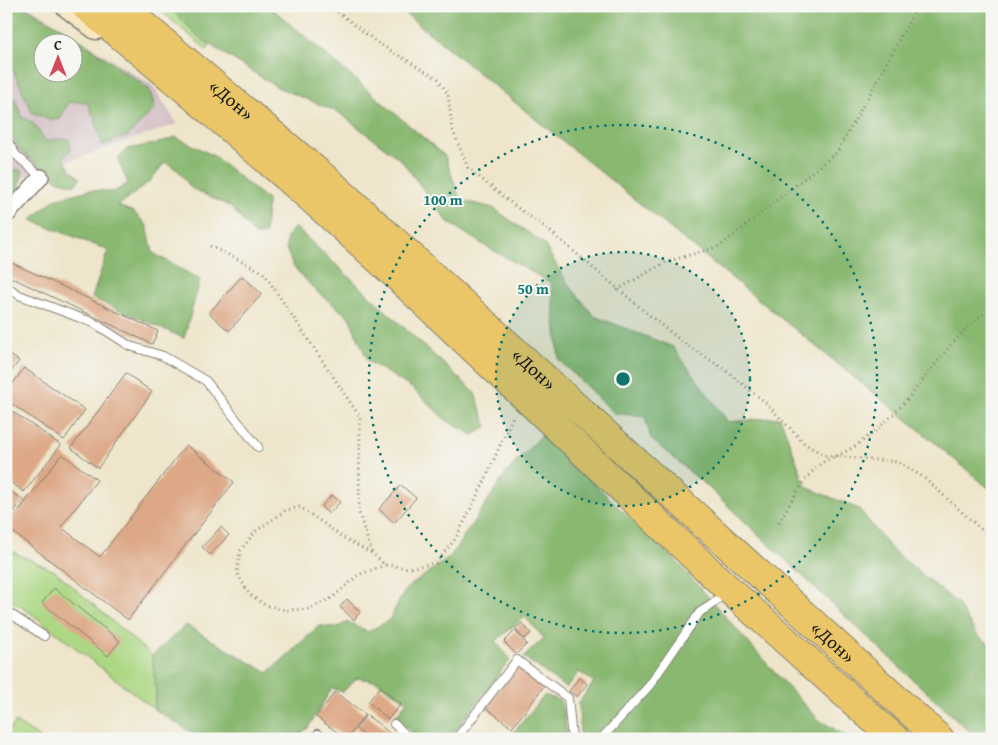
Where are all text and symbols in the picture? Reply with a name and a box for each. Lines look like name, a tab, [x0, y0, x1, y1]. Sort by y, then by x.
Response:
north arrow	[32, 32, 82, 82]
text: С	[54, 35, 62, 55]
street label: «Дон»	[203, 72, 261, 127]
text: 100 m	[423, 189, 463, 210]
text: 50 m	[517, 278, 549, 299]
street label: «Дон»	[506, 341, 563, 397]
centre of rings	[614, 370, 632, 388]
street label: «Дон»	[805, 614, 862, 670]

